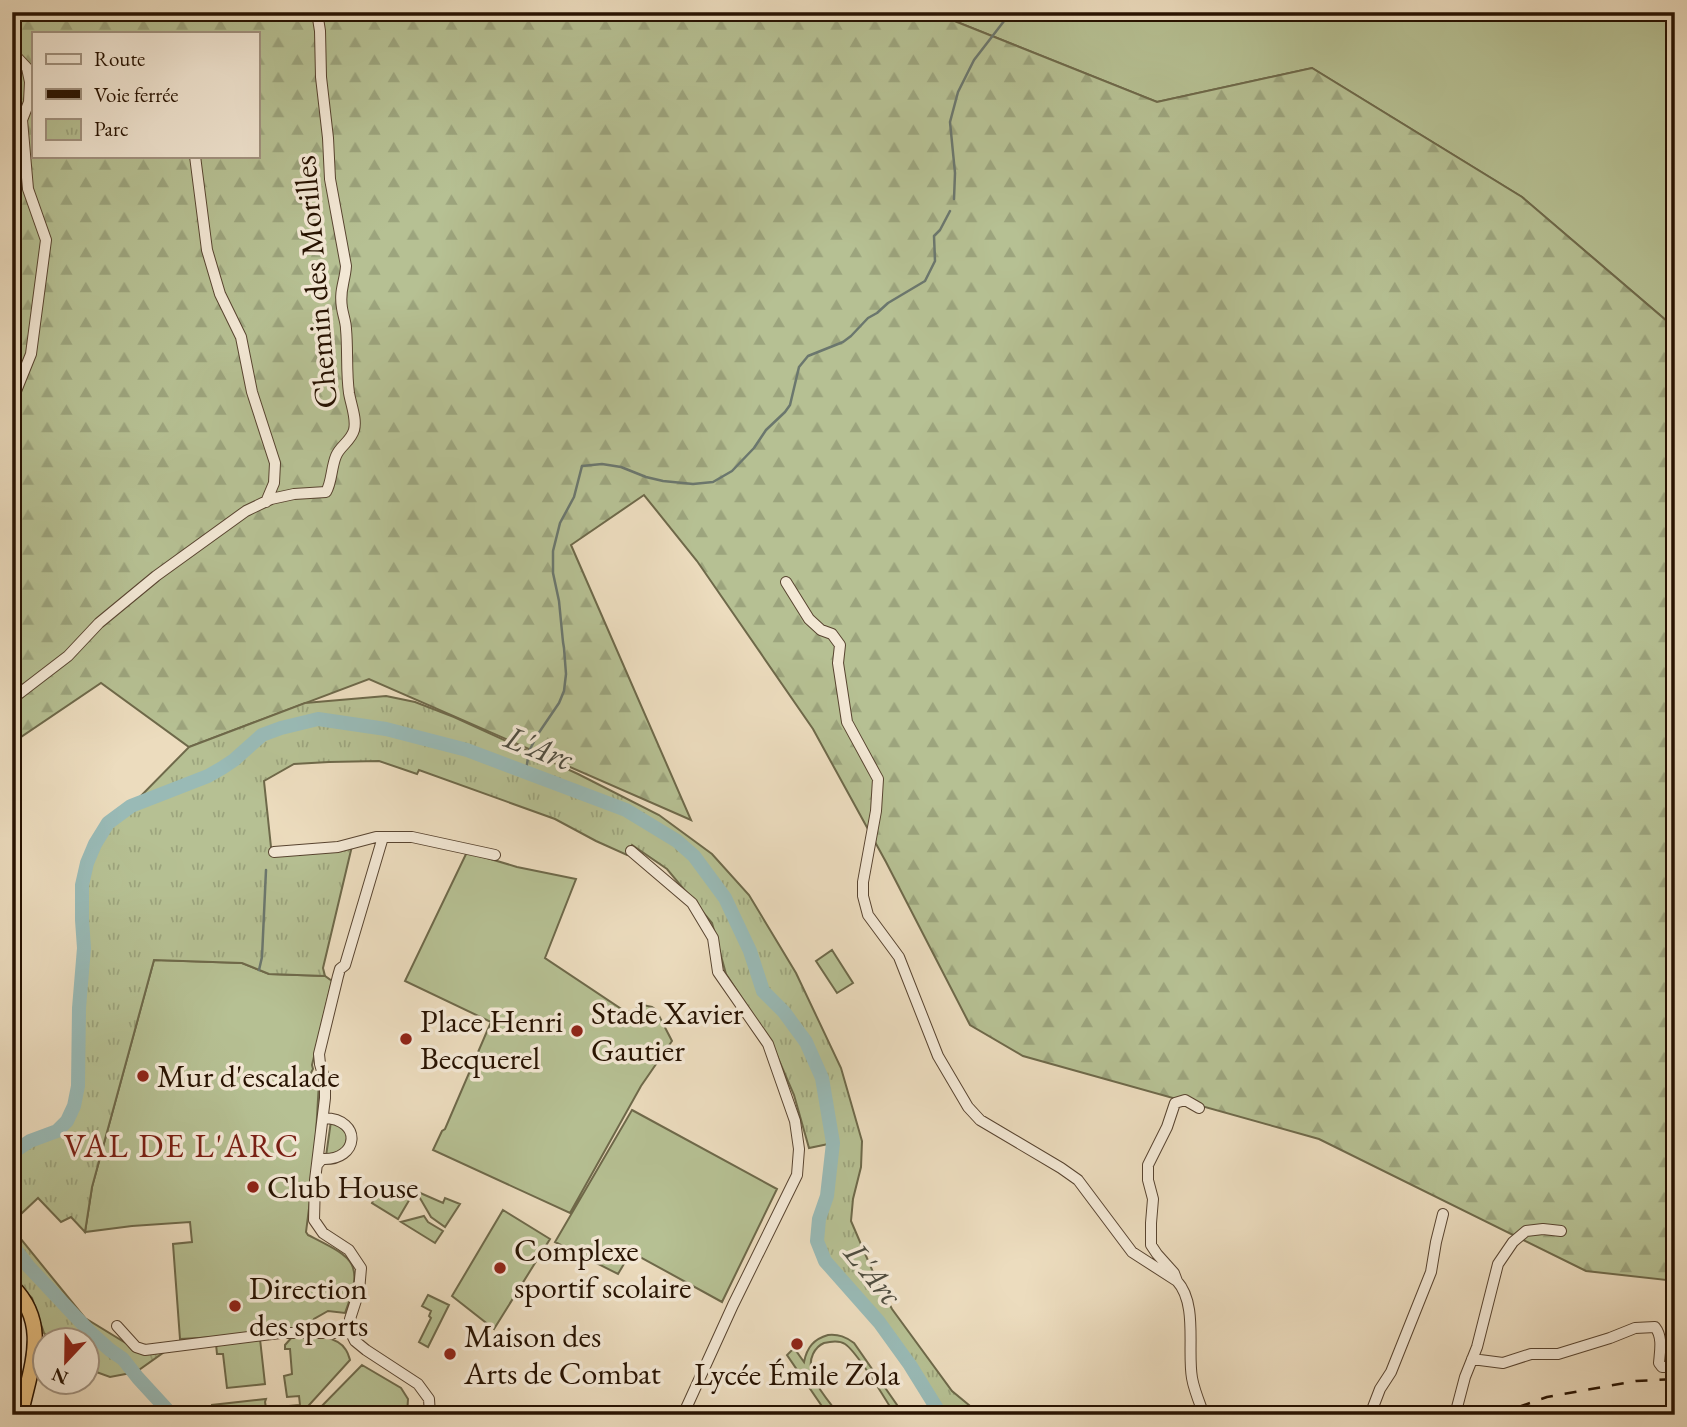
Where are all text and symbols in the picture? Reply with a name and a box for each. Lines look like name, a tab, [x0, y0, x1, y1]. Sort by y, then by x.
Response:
legend	[32, 32, 259, 158]
text: Route	[94, 45, 145, 72]
text: Voie ferrée	[94, 81, 178, 108]
text: Parc	[94, 115, 128, 142]
street label: Chemin des Morilles	[283, 154, 347, 410]
water label: L'Arc	[498, 715, 580, 780]
place label: Stade Xavier Gautier	[591, 992, 744, 1071]
place label: Place Henri Becquerel	[420, 1000, 563, 1079]
marker: Stade Xavier Gautier	[569, 1023, 585, 1039]
marker: Place Henri Becquerel	[398, 1031, 414, 1047]
place label: Mur d'escalade	[157, 1055, 340, 1097]
marker: Mur d'escalade	[135, 1068, 151, 1084]
district label: VAL DE L'ARC	[64, 1124, 300, 1167]
place label: Club House	[267, 1166, 419, 1208]
marker: Club House	[245, 1179, 261, 1195]
place label: Complexe sportif scolaire	[514, 1229, 691, 1308]
water label: L'Arc	[834, 1232, 913, 1314]
marker: Complexe sportif scolaire	[492, 1260, 508, 1276]
place label: Direction des sports	[249, 1267, 368, 1346]
marker: Direction des sports	[227, 1298, 243, 1314]
place label: Maison des Arts de Combat	[463, 1315, 661, 1394]
north arrow	[32, 1326, 102, 1396]
marker: Lycée Émile Zola	[789, 1336, 805, 1352]
marker: Maison des Arts de Combat	[442, 1346, 458, 1362]
place label: Lycée Émile Zola	[694, 1353, 900, 1395]
text: N	[47, 1362, 72, 1391]

